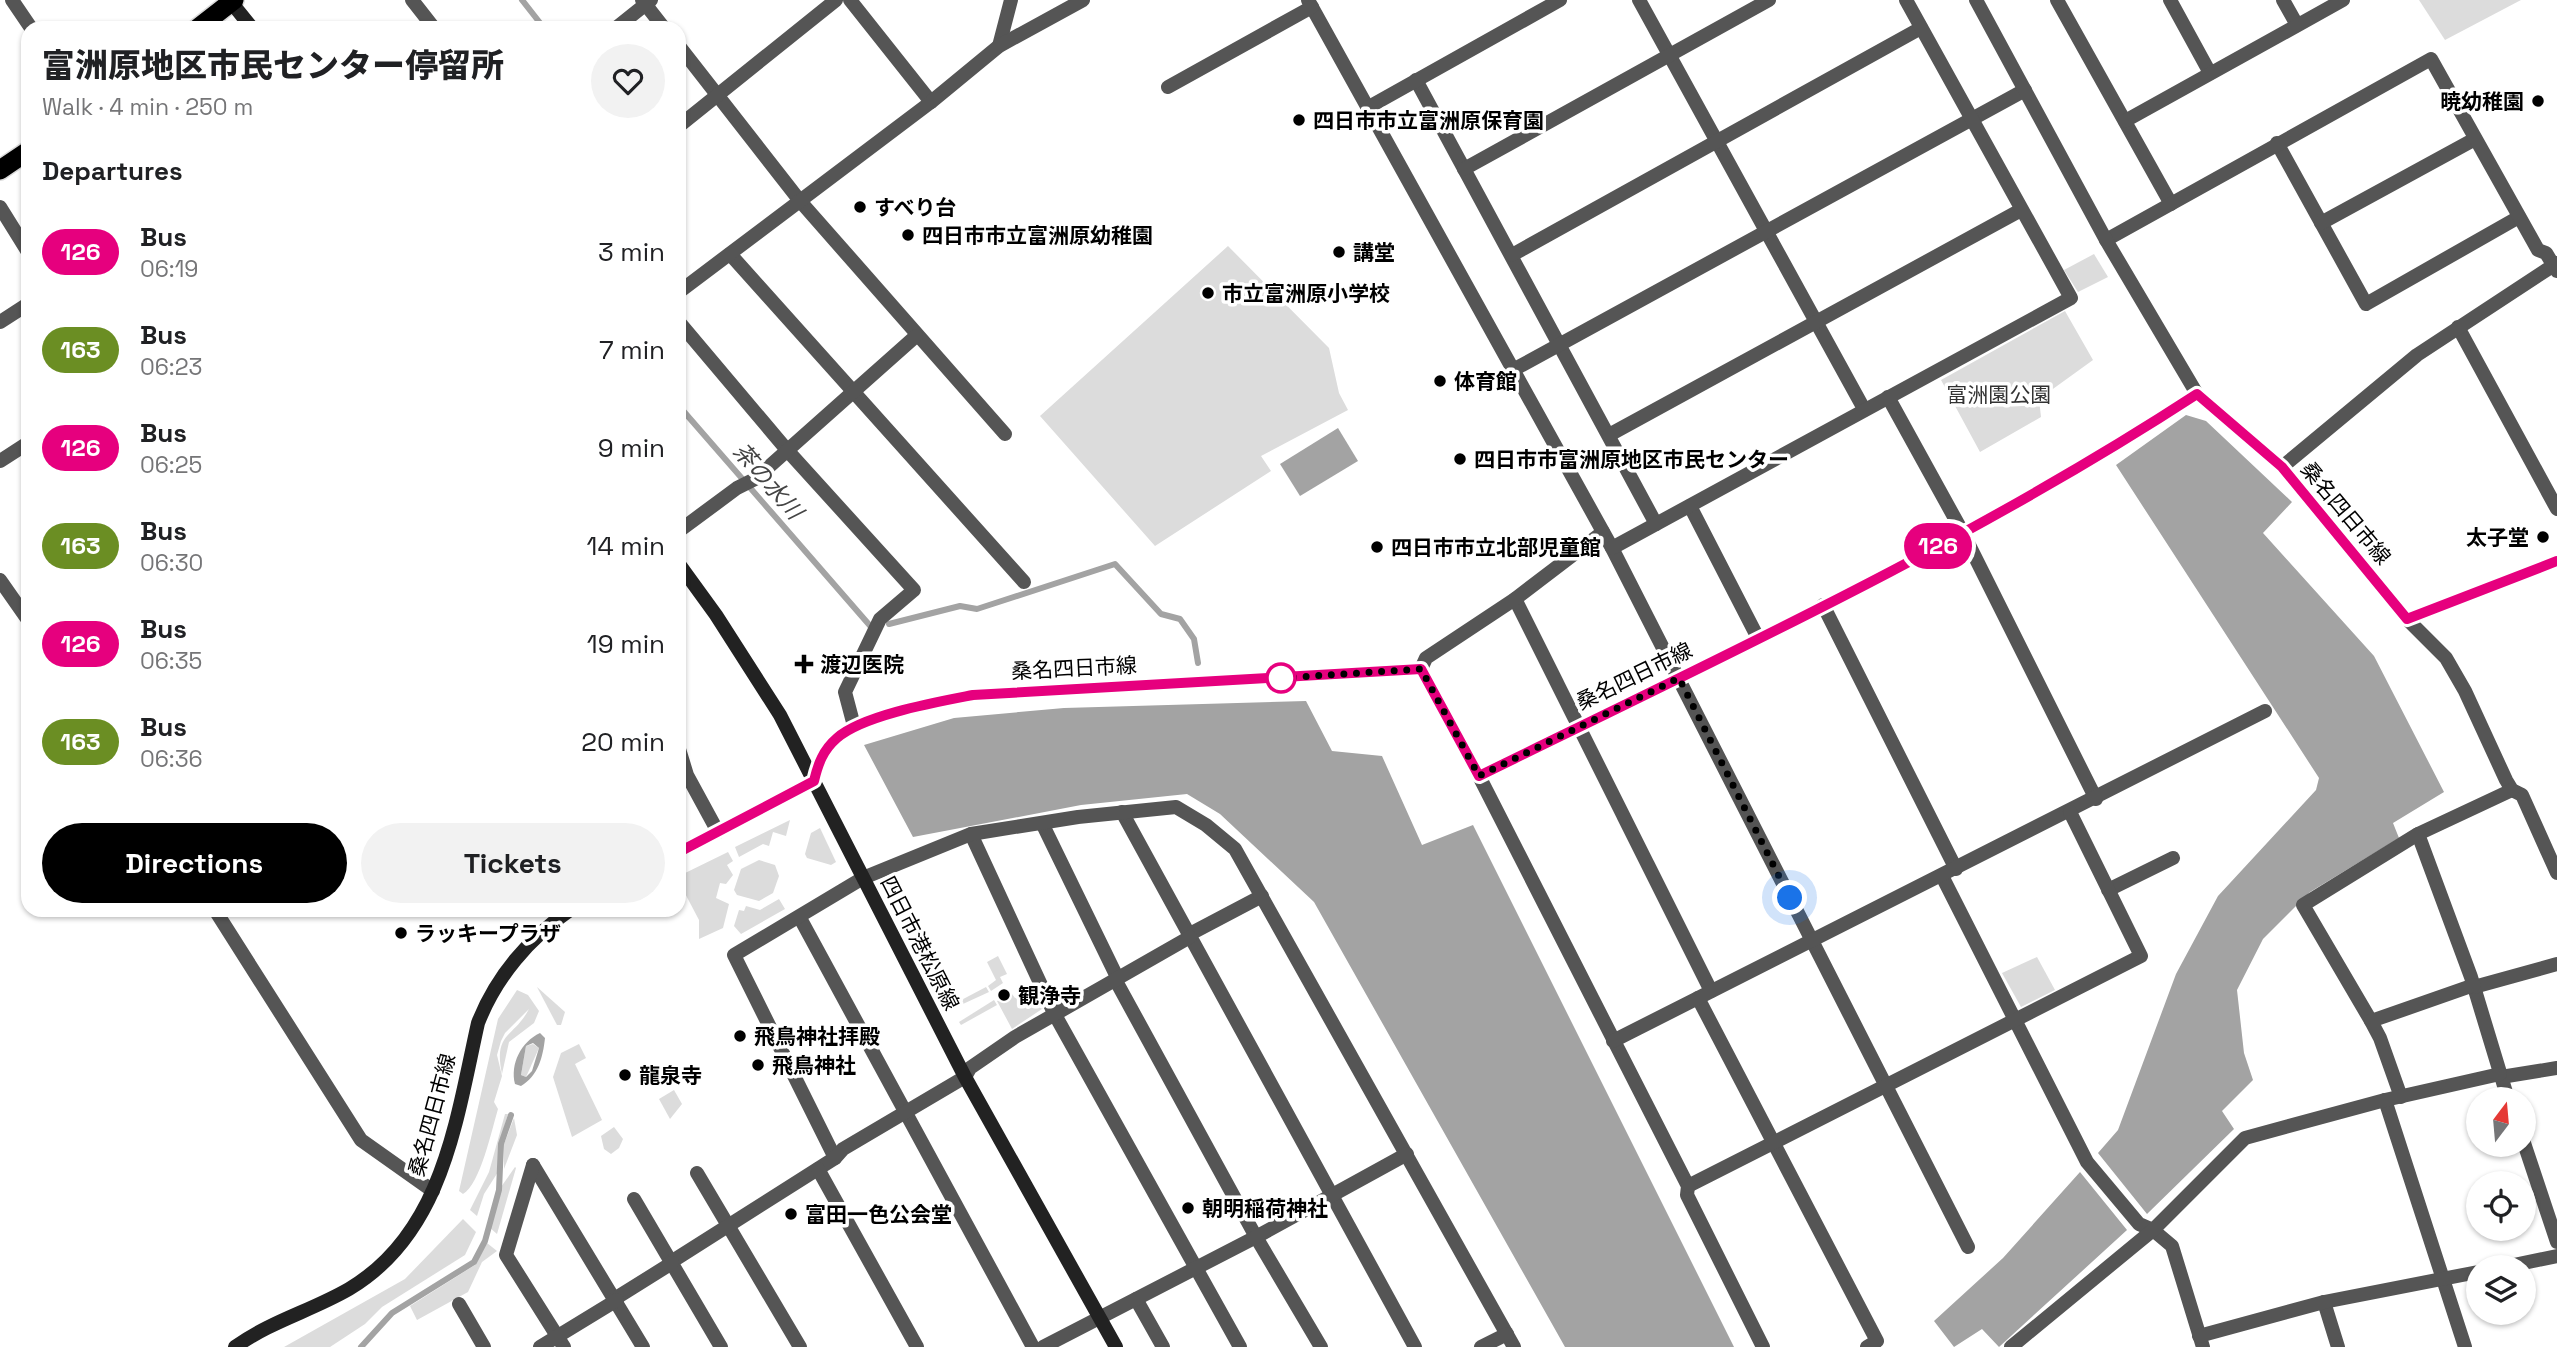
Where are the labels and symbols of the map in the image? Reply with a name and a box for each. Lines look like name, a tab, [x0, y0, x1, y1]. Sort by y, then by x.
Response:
place label: 暁幼稚園	[2440, 88, 2524, 115]
marker: 暁幼稚園	[2530, 93, 2546, 109]
place label: 四日市市立富洲原保育園	[1313, 107, 1544, 134]
marker: 四日市市立富洲原保育園	[1291, 112, 1307, 128]
place label: すべり台	[874, 194, 957, 221]
marker: すべり台	[852, 199, 868, 215]
place label: 四日市市立富洲原幼稚園	[922, 222, 1153, 249]
marker: 四日市市立富洲原幼稚園	[900, 227, 916, 243]
place label: 講堂	[1353, 239, 1395, 266]
marker: 講堂	[1331, 244, 1347, 260]
place label: 市立富洲原小学校	[1222, 280, 1390, 307]
marker: 市立富洲原小学校	[1200, 285, 1216, 301]
place label: 体育館	[1454, 368, 1517, 395]
marker: 体育館	[1432, 373, 1448, 389]
park label: 富洲園公園	[1947, 381, 2052, 408]
water label: 茶の水川	[727, 436, 811, 528]
place label: 四日市市富洲原地区市民センター	[1474, 446, 1789, 473]
marker: 四日市市富洲原地区市民センター	[1452, 451, 1468, 467]
street label: 桑名四日市線	[2295, 456, 2397, 570]
line badge: 126	[1898, 523, 1978, 569]
place label: 太子堂	[2466, 524, 2529, 551]
marker: 太子堂	[2535, 529, 2551, 545]
place label: 四日市市立北部児童館	[1391, 534, 1601, 561]
marker: 四日市市立北部児童館	[1369, 539, 1385, 555]
street label: 桑名四日市線	[1571, 636, 1697, 716]
place label: 渡辺医院	[820, 651, 904, 678]
street label: 桑名四日市線	[1010, 651, 1138, 685]
marker: 渡辺医院	[794, 654, 814, 674]
unlabelled marker	[1266, 663, 1296, 693]
street label: 四日市港松原線	[875, 871, 965, 1015]
your location	[1772, 880, 1807, 915]
place label: ラッキープラザ	[415, 920, 561, 947]
marker: ラッキープラザ	[393, 925, 409, 941]
place label: 観浄寺	[1018, 982, 1081, 1009]
marker: 観浄寺	[996, 987, 1012, 1003]
place label: 飛鳥神社拝殿	[754, 1023, 880, 1050]
marker: 飛鳥神社拝殿	[732, 1028, 748, 1044]
street label: 桑名四日市線	[403, 1051, 461, 1179]
place label: 飛鳥神社	[772, 1052, 856, 1079]
marker: 飛鳥神社	[750, 1057, 766, 1073]
place label: 龍泉寺	[639, 1062, 702, 1089]
marker: 龍泉寺	[617, 1067, 633, 1083]
north arrow	[2466, 1087, 2536, 1157]
place label: 朝明稲荷神社	[1202, 1195, 1328, 1222]
marker: 朝明稲荷神社	[1180, 1200, 1196, 1216]
place label: 富田一色公会堂	[805, 1201, 952, 1228]
marker: 富田一色公会堂	[783, 1206, 799, 1222]

